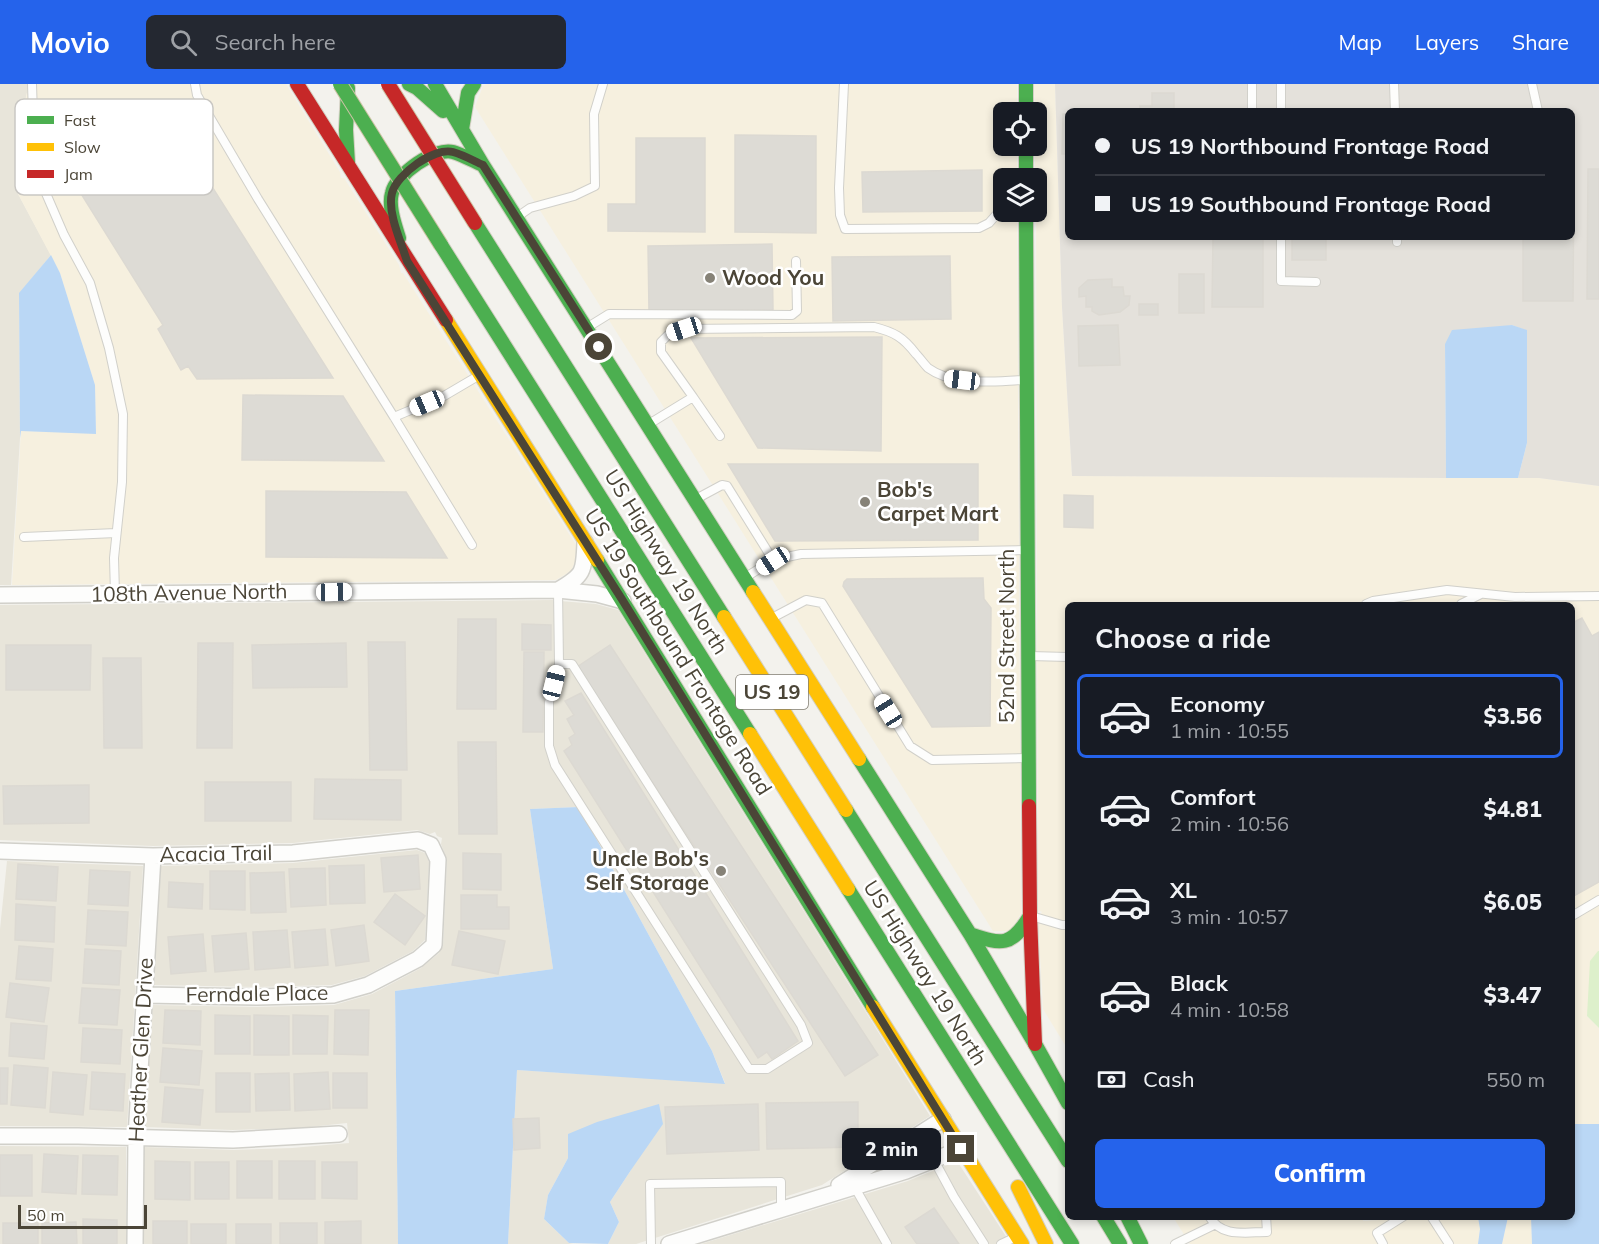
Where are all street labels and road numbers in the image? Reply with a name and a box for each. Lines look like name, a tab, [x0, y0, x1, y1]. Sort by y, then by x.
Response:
street label: US Highway 19 North	[599, 464, 734, 659]
street label: US 19 Southbound Frontage Road	[579, 504, 777, 800]
street label: 52nd Street North	[993, 549, 1019, 723]
street label: 108th Avenue North	[90, 577, 288, 607]
road number: US 19	[736, 675, 808, 709]
street label: Acacia Trail	[159, 839, 273, 867]
street label: US Highway 19 North	[858, 875, 993, 1070]
street label: Heather Glen Drive	[122, 957, 158, 1143]
street label: Ferndale Place	[185, 979, 329, 1007]

